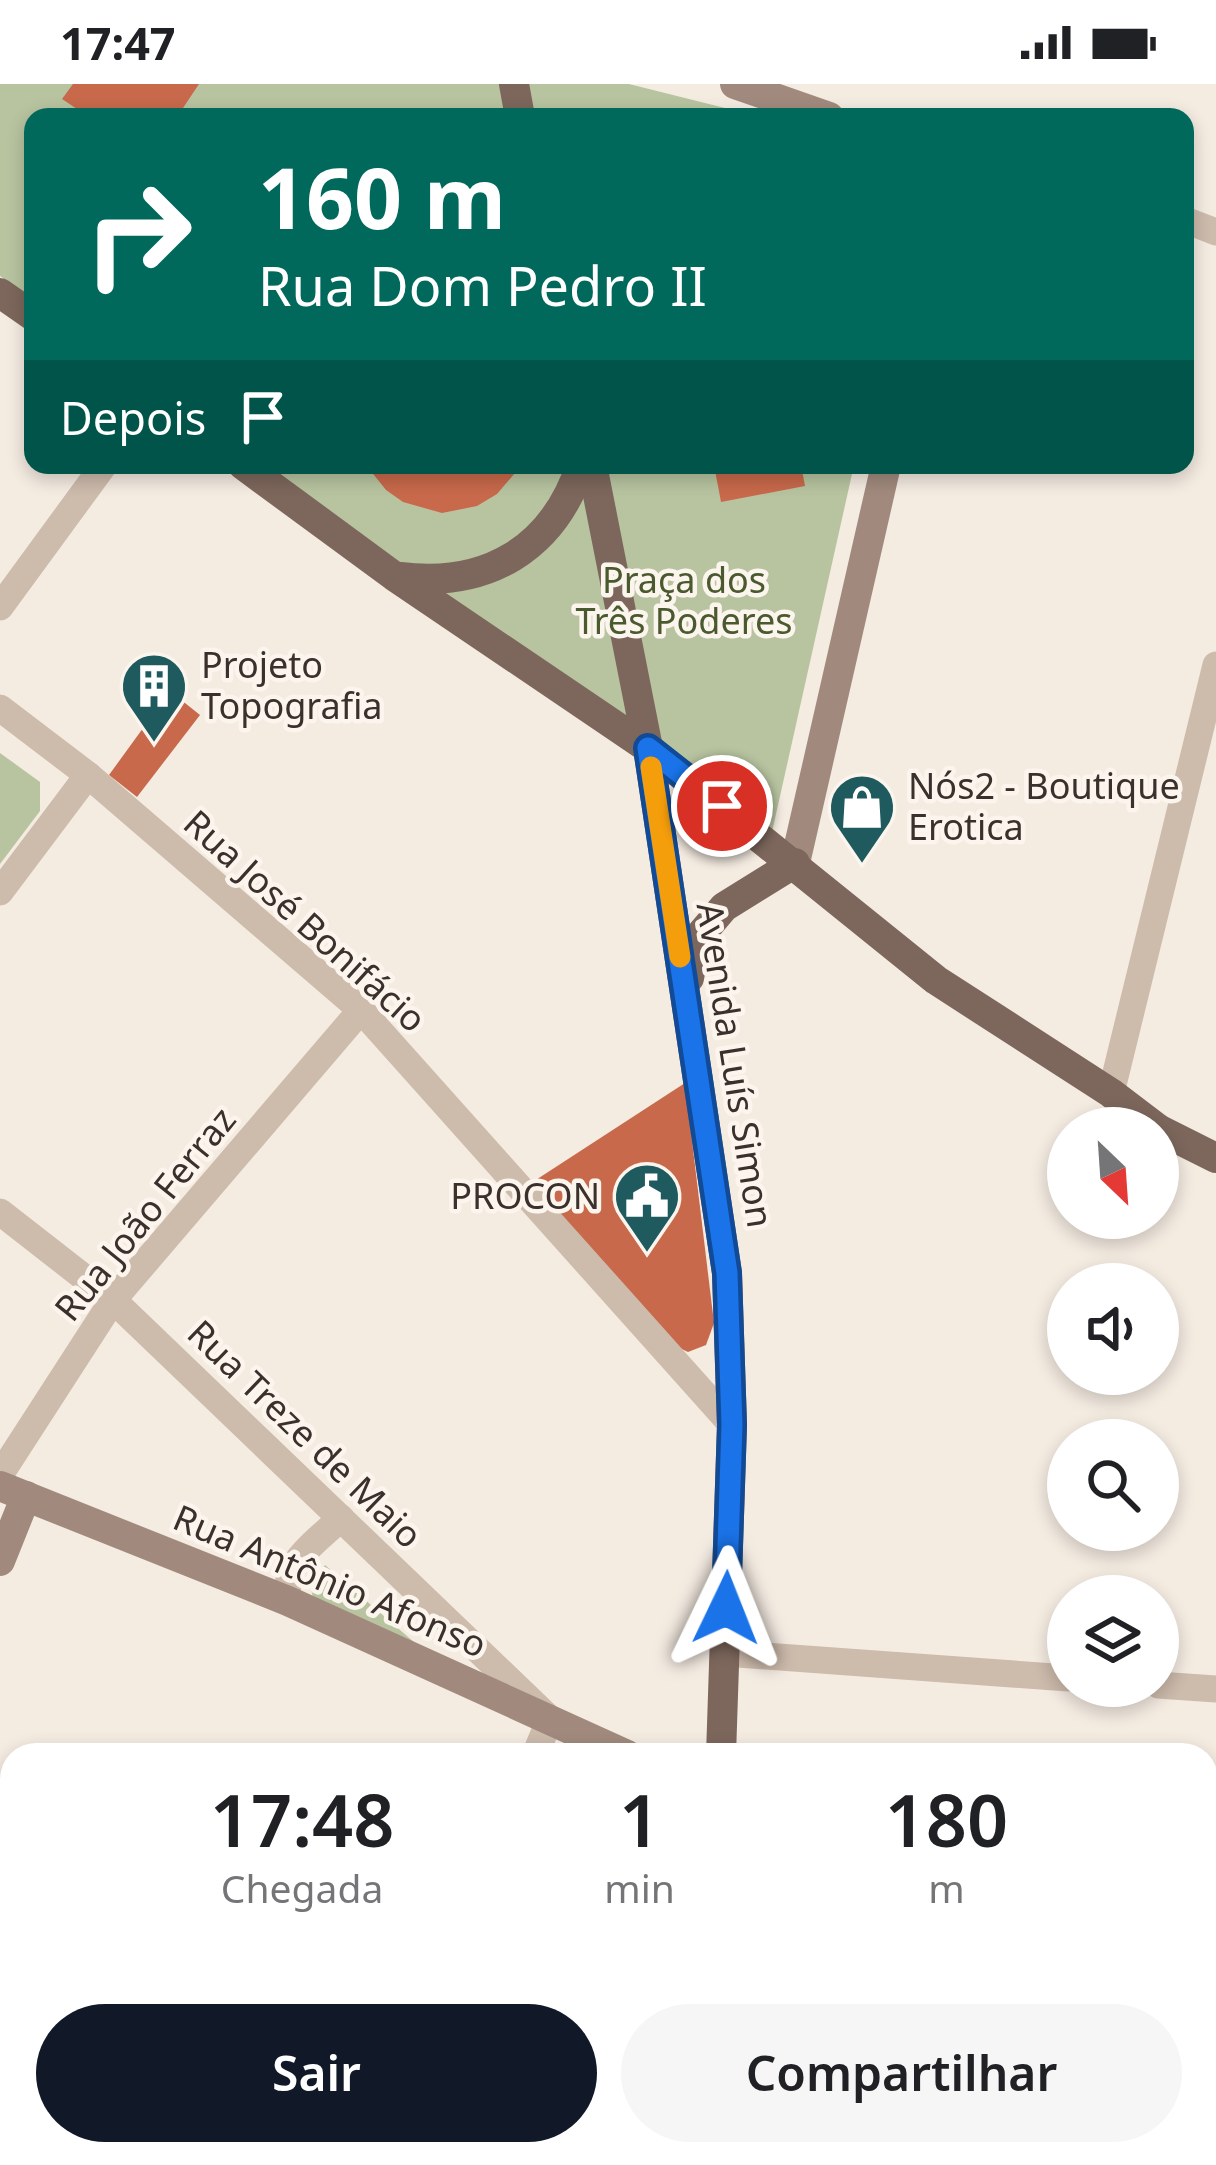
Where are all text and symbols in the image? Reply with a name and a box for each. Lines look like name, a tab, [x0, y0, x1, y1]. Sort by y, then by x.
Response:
text: 17:47	[60, 12, 176, 73]
text: 160 m	[258, 139, 506, 254]
icon: right	[60, 156, 216, 312]
text: Rua Dom Pedro II	[258, 248, 707, 322]
icon: arrive	[230, 384, 296, 450]
text: Depois	[60, 387, 206, 448]
park label: Praça dos Três Poderes	[576, 555, 792, 645]
place label: Projeto Topografia	[201, 640, 383, 730]
building icon: Projeto Topografia	[119, 651, 189, 745]
pin	[671, 755, 773, 857]
place label: Nós2 - Boutique Erotica	[908, 761, 1180, 851]
shop icon: Nós2 - Boutique Erotica	[827, 772, 897, 866]
icon: arrive	[689, 773, 755, 839]
street label: Rua José Bonifácio	[174, 799, 437, 1043]
street label: Avenida Luís Simon	[686, 899, 785, 1231]
street label: Rua João Ferraz	[43, 1096, 246, 1331]
north arrow	[1047, 1107, 1179, 1239]
map controls	[1047, 1107, 1179, 1707]
public building icon: PROCON	[612, 1161, 682, 1255]
place label: PROCON	[450, 1171, 600, 1220]
button: sound	[1047, 1263, 1179, 1395]
street label: Rua Treze de Maio	[177, 1309, 433, 1559]
button: search	[1047, 1419, 1179, 1551]
street label: Rua Antônio Afonso	[166, 1492, 494, 1669]
position arrow	[663, 1545, 789, 1671]
button: layers	[1047, 1575, 1179, 1707]
text: 17:48	[210, 1770, 394, 1868]
text: 1	[619, 1770, 660, 1868]
text: 180	[885, 1770, 1008, 1868]
text: Chegada	[221, 1861, 383, 1914]
text: min	[604, 1861, 675, 1914]
text: m	[928, 1861, 965, 1914]
button: Sair	[36, 2004, 597, 2142]
button: Compartilhar	[621, 2004, 1182, 2142]

